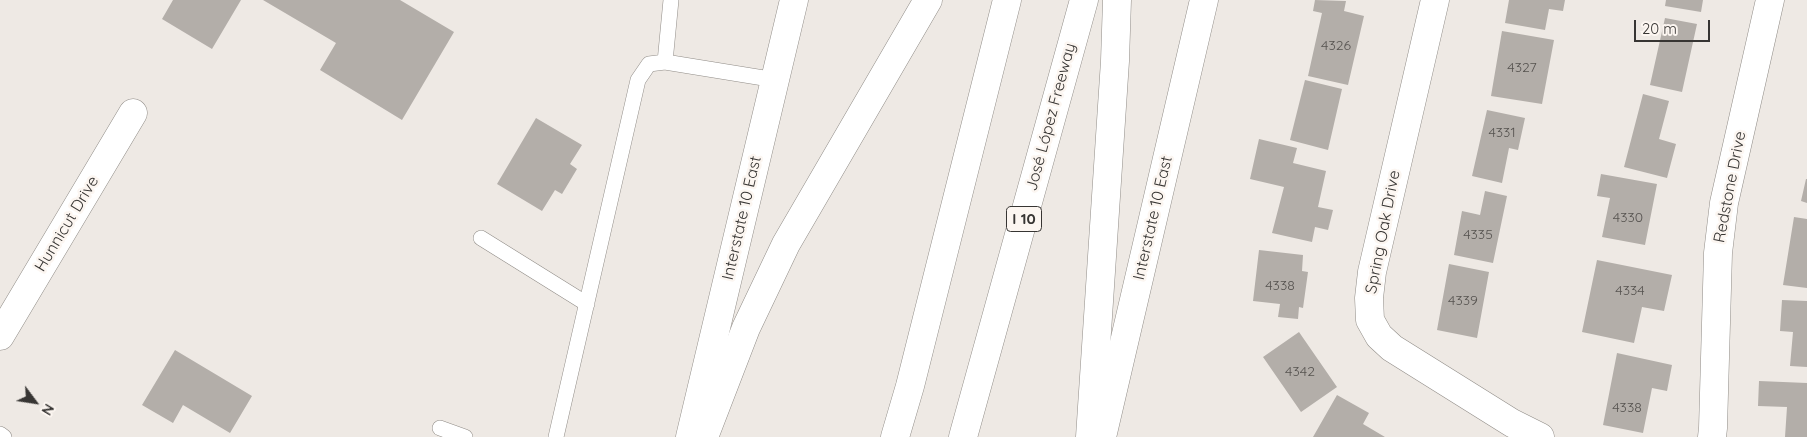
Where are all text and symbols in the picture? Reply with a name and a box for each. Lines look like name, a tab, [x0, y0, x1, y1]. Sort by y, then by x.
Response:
scale bar	[1637, 10, 1713, 42]
text: 20 m	[1642, 19, 1677, 38]
house number: 4326	[1321, 38, 1351, 54]
street label: José López Freeway	[1022, 41, 1080, 193]
house number: 4327	[1507, 60, 1537, 76]
house number: 4331	[1488, 125, 1516, 141]
street label: Redstone Drive	[1710, 130, 1750, 244]
street label: Interstate 10 East	[718, 154, 766, 282]
street label: Interstate 10 East	[1129, 154, 1177, 282]
street label: Spring Oak Drive	[1362, 169, 1404, 295]
street label: Hunnicut Drive	[31, 173, 103, 275]
road number: I 10	[1006, 206, 1042, 232]
house number: 4330	[1613, 210, 1643, 226]
house number: 4335	[1463, 227, 1493, 243]
house number: 4338	[1265, 278, 1295, 294]
house number: 4334	[1615, 283, 1645, 299]
house number: 4339	[1448, 293, 1478, 309]
house number: 4342	[1285, 364, 1315, 380]
north arrow	[10, 377, 60, 427]
house number: 4338	[1612, 400, 1642, 416]
text: N	[37, 401, 58, 419]

